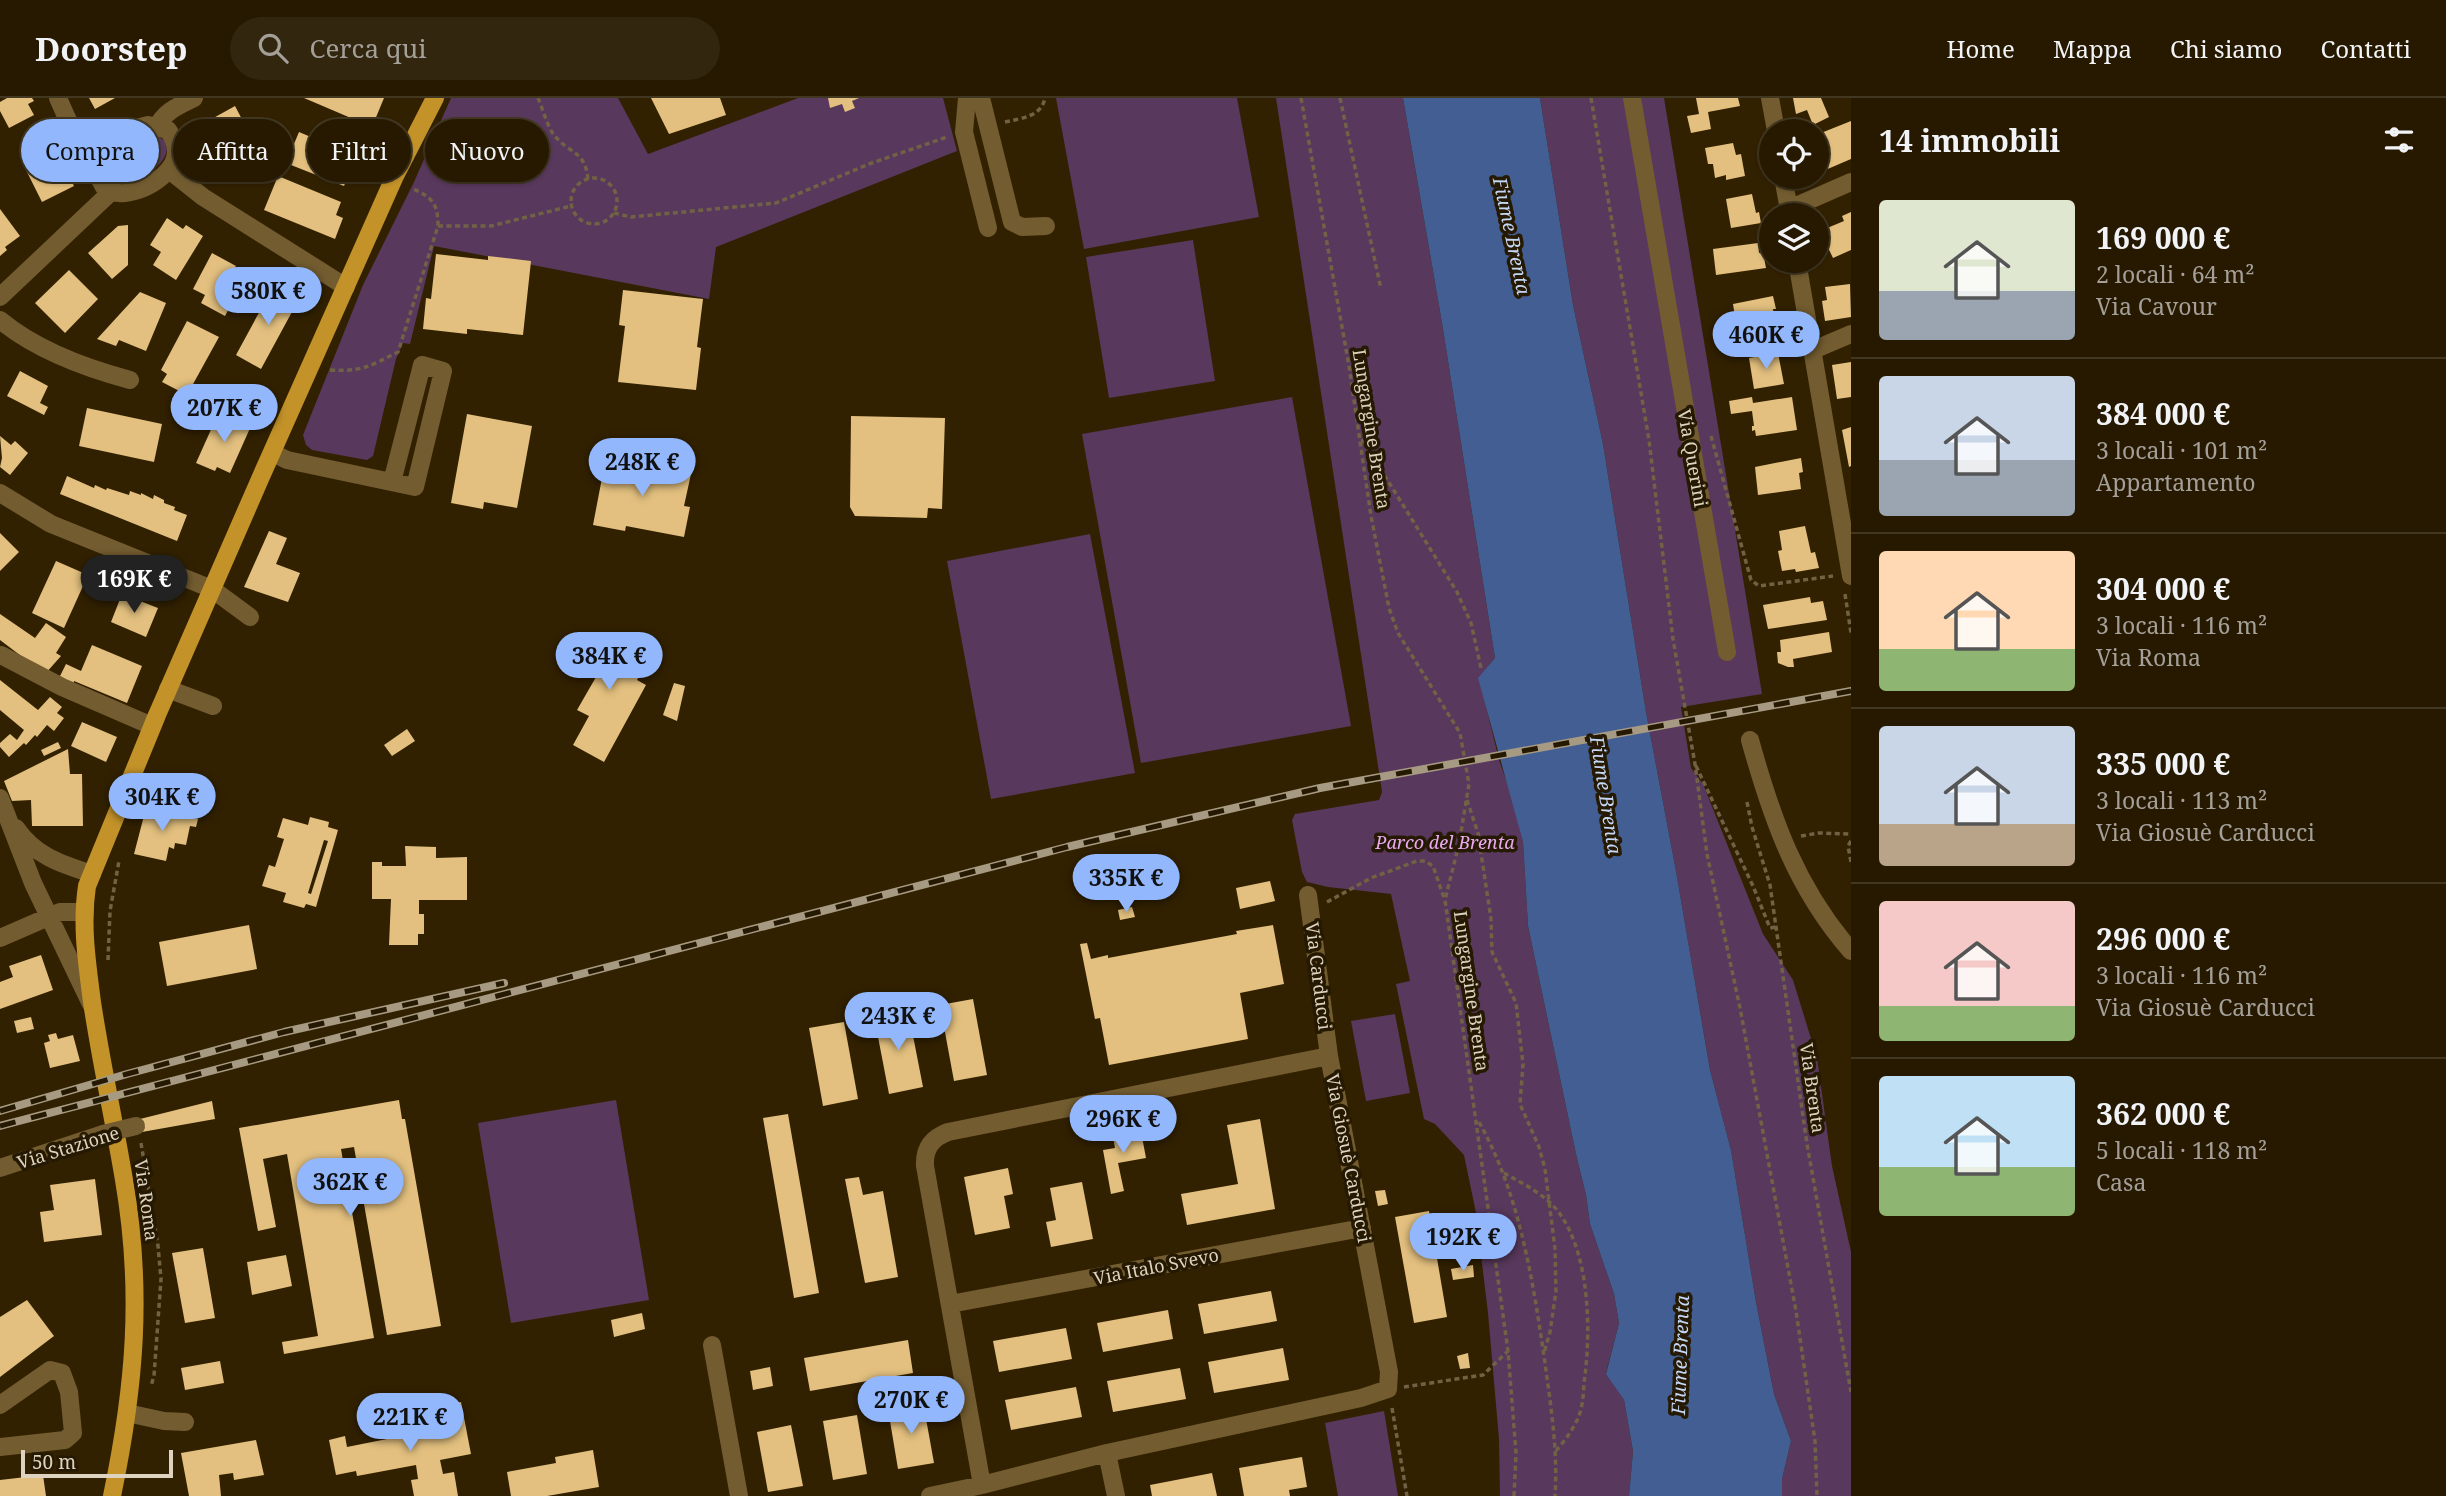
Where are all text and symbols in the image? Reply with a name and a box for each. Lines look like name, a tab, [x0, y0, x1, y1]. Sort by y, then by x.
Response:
search box	[230, 17, 720, 80]
text: Doorstep	[35, 26, 188, 71]
icon: search	[254, 29, 292, 67]
text: Cerca qui	[310, 30, 427, 66]
text: Home	[1947, 32, 2015, 65]
text: Mappa	[2053, 32, 2132, 65]
text: Chi siamo	[2170, 32, 2282, 65]
text: Contatti	[2320, 32, 2411, 65]
chip: Compra	[21, 119, 159, 182]
chip: Affitta	[173, 119, 293, 182]
chip: Filtri	[307, 119, 411, 182]
chip: Nuovo	[425, 119, 549, 182]
map controls	[1759, 119, 1829, 273]
button: locate	[1759, 119, 1829, 189]
text: 14 immobili	[1879, 120, 2060, 161]
icon: filters	[2380, 121, 2418, 159]
water label: Fiume Brenta	[1487, 174, 1537, 297]
button: layers	[1759, 203, 1829, 273]
text: 169 000 €	[2096, 217, 2230, 258]
icon: home	[1935, 228, 2019, 312]
text: 2 locali · 64 m²	[2096, 258, 2254, 290]
pin: 580K €	[211, 268, 325, 327]
text: 580K €	[231, 274, 305, 306]
text: Via Cavour	[2096, 290, 2217, 322]
pin: 460K €	[1709, 312, 1823, 371]
text: 460K €	[1729, 318, 1803, 350]
street label: Lungargine Brenta	[1347, 347, 1397, 511]
pin: 207K €	[167, 384, 281, 444]
text: 207K €	[187, 391, 261, 423]
text: 384 000 €	[2096, 393, 2230, 434]
icon: home	[1935, 404, 2019, 488]
street label: Via Querini	[1673, 407, 1713, 509]
text: 3 locali · 101 m²	[2096, 434, 2267, 466]
pin: 248K €	[585, 438, 699, 498]
text: 248K €	[605, 445, 679, 477]
text: Appartamento	[2096, 466, 2256, 498]
pin: 169K €	[77, 556, 191, 615]
text: 169K €	[97, 562, 171, 594]
text: 304 000 €	[2096, 568, 2230, 609]
icon: home	[1935, 579, 2019, 663]
text: 3 locali · 116 m²	[2096, 609, 2267, 641]
pin: 384K €	[552, 632, 666, 692]
text: 384K €	[572, 639, 646, 671]
text: Via Roma	[2096, 641, 2201, 673]
water label: Fiume Brenta	[1584, 733, 1628, 856]
text: 335 000 €	[2096, 743, 2230, 784]
icon: home	[1935, 754, 2019, 838]
pin: 304K €	[105, 774, 219, 833]
text: 304K €	[125, 780, 199, 812]
text: 3 locali · 113 m²	[2096, 784, 2267, 816]
text: Via Giosuè Carducci	[2096, 816, 2315, 848]
park label: Parco del Brenta	[1374, 830, 1515, 854]
pin: 335K €	[1069, 854, 1183, 914]
text: 335K €	[1089, 861, 1163, 893]
street label: Lungargine Brenta	[1449, 909, 1495, 1073]
text: 296 000 €	[2096, 918, 2230, 959]
street label: Via Carducci	[1300, 921, 1338, 1031]
icon: home	[1935, 929, 2019, 1013]
text: 3 locali · 116 m²	[2096, 959, 2267, 991]
text: Via Giosuè Carducci	[2096, 991, 2315, 1023]
pin: 243K €	[841, 992, 955, 1052]
text: 243K €	[861, 999, 935, 1031]
street label: Via Brenta	[1795, 1041, 1831, 1135]
street label: Via Giosuè Carducci	[1321, 1072, 1377, 1245]
text: 362 000 €	[2096, 1093, 2230, 1134]
pin: 296K €	[1066, 1096, 1180, 1155]
text: 296K €	[1086, 1102, 1160, 1134]
icon: home	[1935, 1104, 2019, 1188]
street label: Via Stazione	[14, 1120, 122, 1174]
text: 5 locali · 118 m²	[2096, 1134, 2267, 1166]
street label: Via Roma	[129, 1158, 165, 1242]
pin: 362K €	[293, 1158, 407, 1218]
text: 362K €	[313, 1165, 387, 1197]
text: Casa	[2096, 1166, 2146, 1198]
pin: 192K €	[1406, 1214, 1520, 1273]
text: 192K €	[1426, 1220, 1500, 1252]
street label: Via Italo Svevo	[1091, 1242, 1221, 1290]
water label: Fiume Brenta	[1665, 1295, 1695, 1416]
pin: 270K €	[854, 1376, 968, 1436]
text: 270K €	[874, 1383, 948, 1415]
pin: 221K €	[353, 1394, 467, 1453]
text: 221K €	[373, 1400, 447, 1432]
scale bar	[21, 1447, 173, 1479]
text: 50 m	[32, 1449, 76, 1475]

